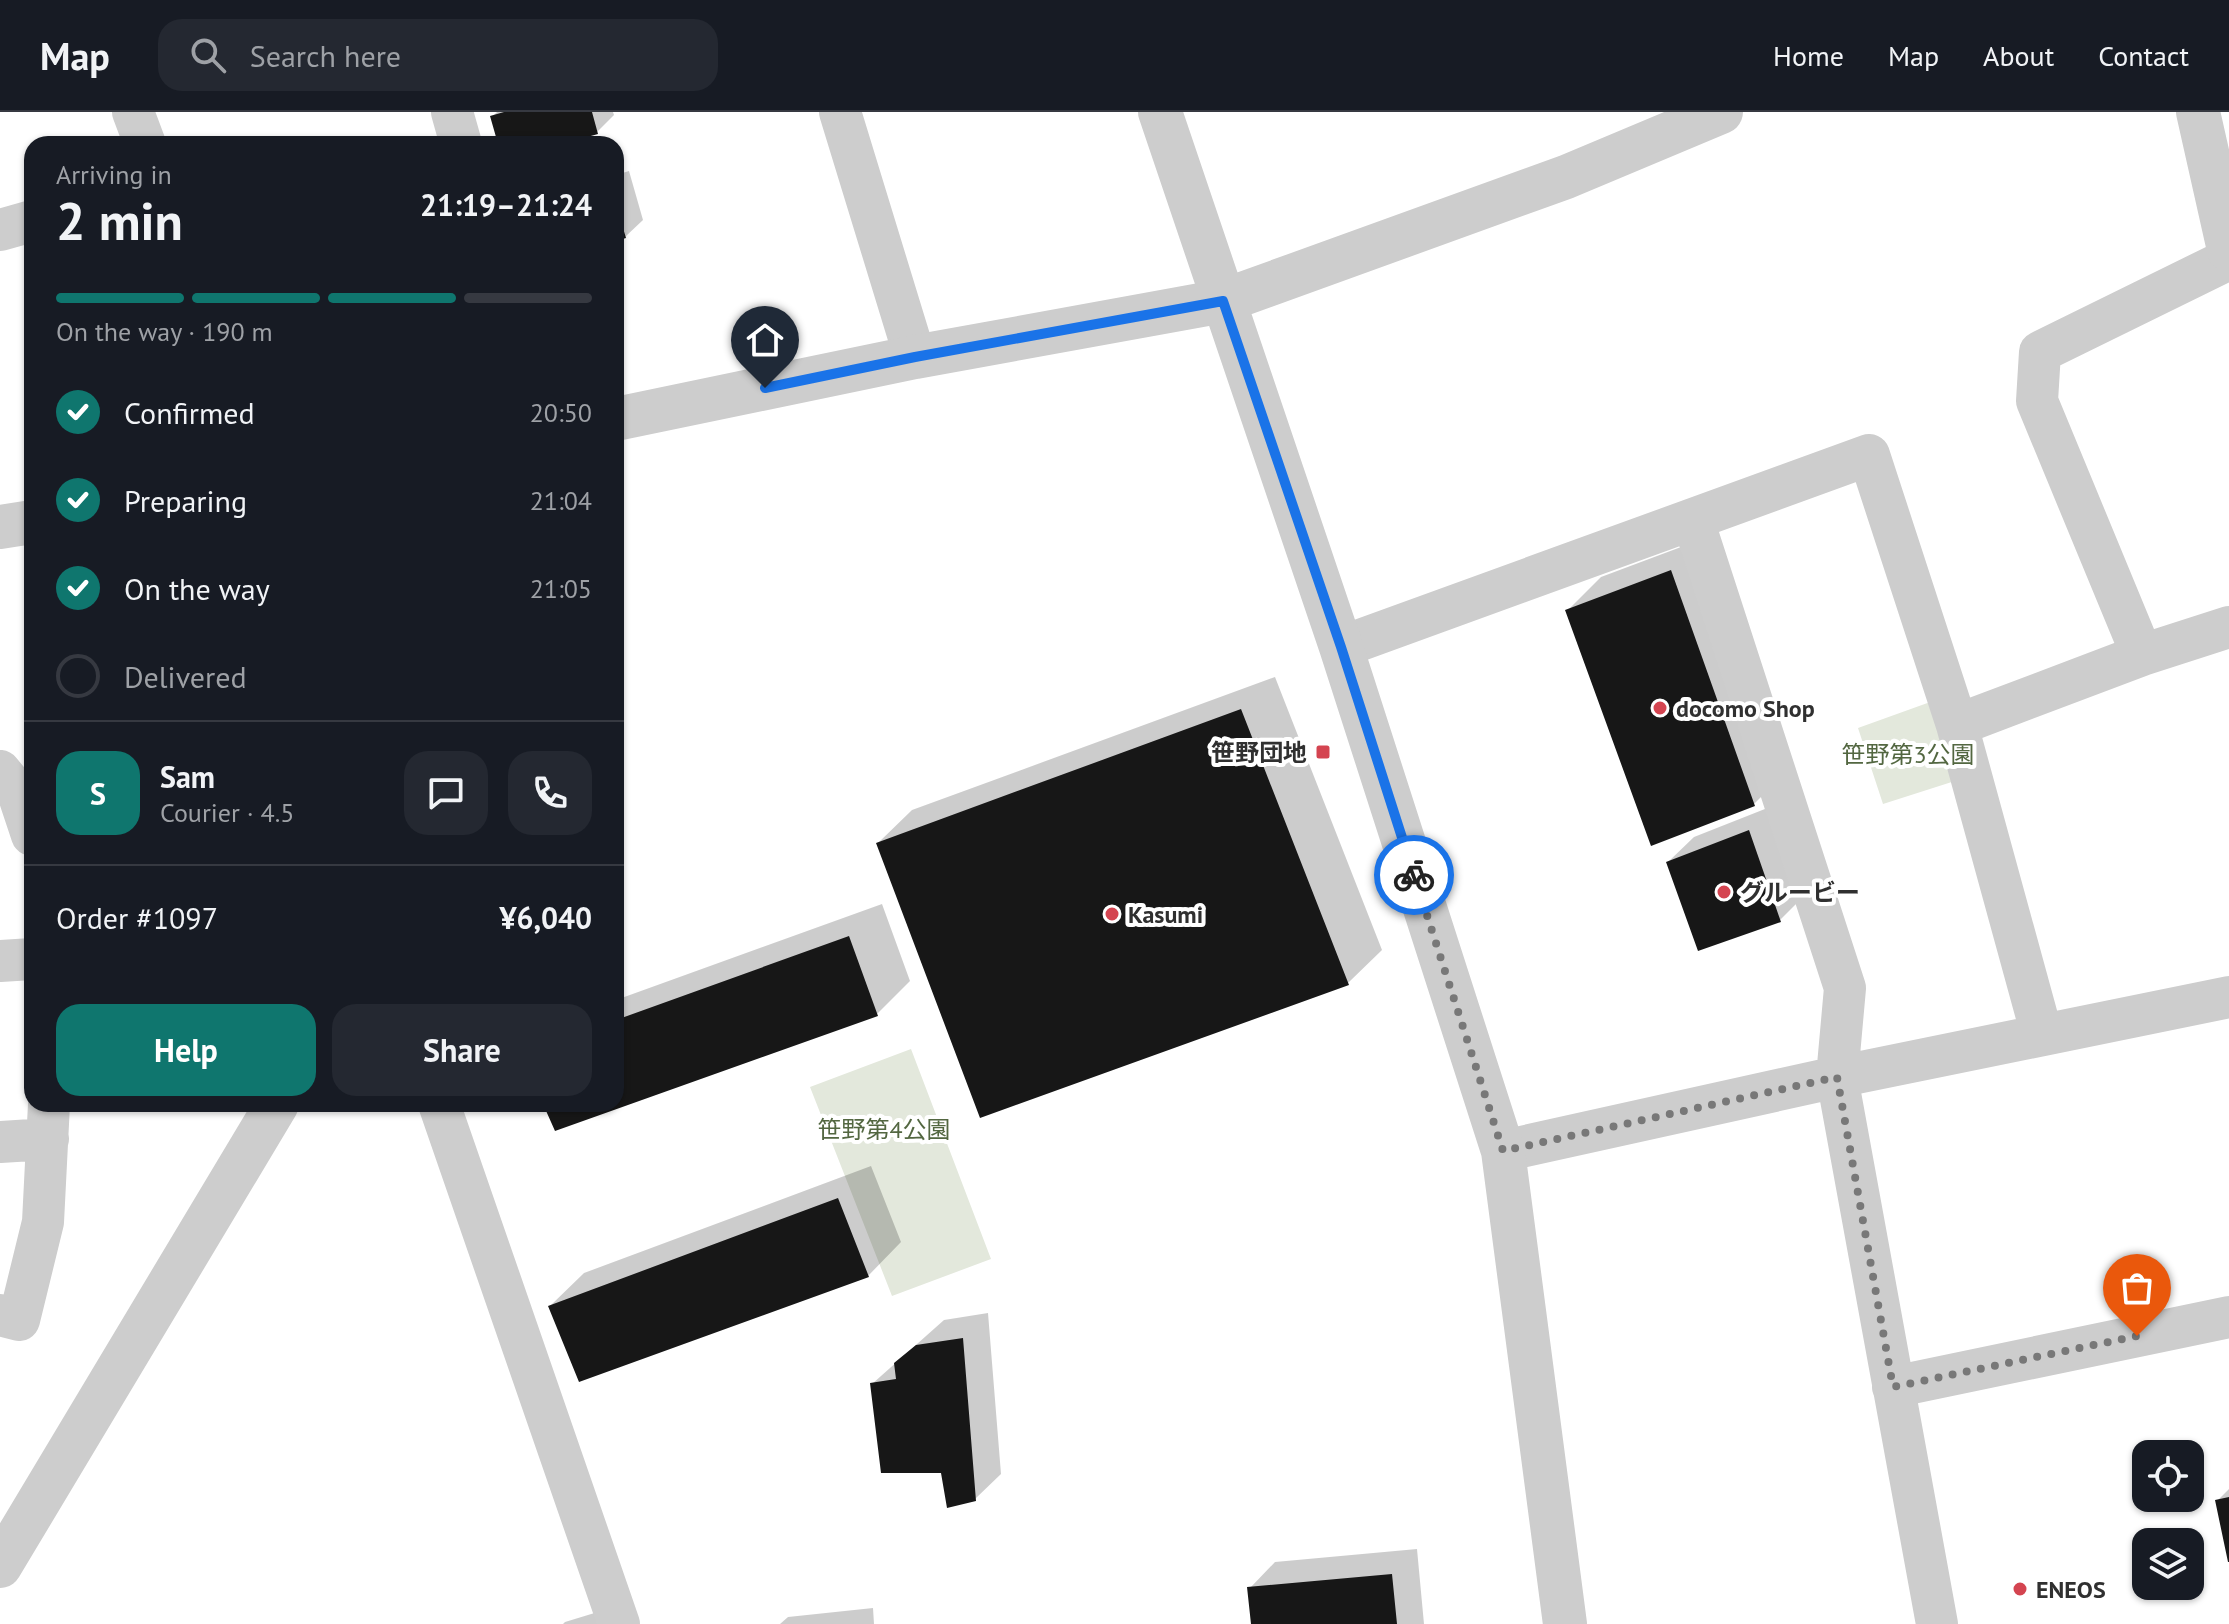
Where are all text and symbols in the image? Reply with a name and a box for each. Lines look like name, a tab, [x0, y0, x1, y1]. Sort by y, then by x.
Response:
search box	[158, 19, 718, 91]
text: Map	[40, 31, 110, 80]
icon: search	[186, 33, 230, 77]
text: Search here	[250, 36, 401, 75]
text: Home	[1773, 37, 1844, 74]
text: Map	[1888, 37, 1939, 74]
text: About	[1983, 37, 2054, 74]
text: Contact	[2098, 37, 2189, 74]
text: Arriving in	[56, 158, 172, 191]
text: 21:19–21:24	[420, 185, 592, 224]
text: 2 min	[56, 187, 183, 254]
pin	[731, 306, 799, 388]
text: On the way · 190 m	[56, 315, 273, 348]
icon: home	[743, 318, 787, 362]
icon: check	[56, 390, 100, 434]
text: Confirmed	[124, 393, 255, 432]
text: 20:50	[530, 396, 592, 429]
icon: check	[56, 478, 100, 522]
text: Preparing	[124, 481, 247, 520]
text: 21:04	[530, 484, 592, 517]
icon: check	[56, 566, 100, 610]
text: On the way	[124, 569, 270, 608]
text: 21:05	[530, 572, 592, 605]
text: Delivered	[124, 657, 247, 696]
place label: docomo Shop	[1676, 693, 1815, 724]
marker: docomo Shop	[1651, 699, 1669, 717]
place label: 笹野団地	[1211, 737, 1307, 768]
park label: 笹野第3公園	[1841, 739, 1975, 770]
marker: 笹野団地	[1314, 743, 1332, 761]
button: chat	[404, 751, 488, 835]
button: phone	[508, 751, 592, 835]
text: Sam	[160, 757, 215, 796]
text: S	[90, 774, 106, 813]
text: Courier · 4.5	[160, 796, 294, 829]
courier	[1374, 835, 1454, 915]
icon: bike	[1392, 853, 1436, 897]
place label: グルービー	[1740, 877, 1860, 908]
marker: グルービー	[1715, 883, 1733, 901]
text: Order #1097	[56, 898, 218, 937]
text: ¥6,040	[499, 898, 592, 937]
place label: Kasumi	[1128, 899, 1203, 930]
marker: Kasumi	[1103, 905, 1121, 923]
button: Help	[56, 1004, 316, 1096]
button: Share	[332, 1004, 592, 1096]
park label: 笹野第4公園	[817, 1114, 951, 1145]
pin	[2103, 1254, 2171, 1336]
icon: bag	[2115, 1266, 2159, 1310]
map controls	[2132, 1440, 2204, 1600]
button: locate	[2132, 1440, 2204, 1512]
button: layers	[2132, 1528, 2204, 1600]
place label: ENEOS	[2036, 1574, 2106, 1605]
marker: ENEOS	[2011, 1580, 2029, 1598]

